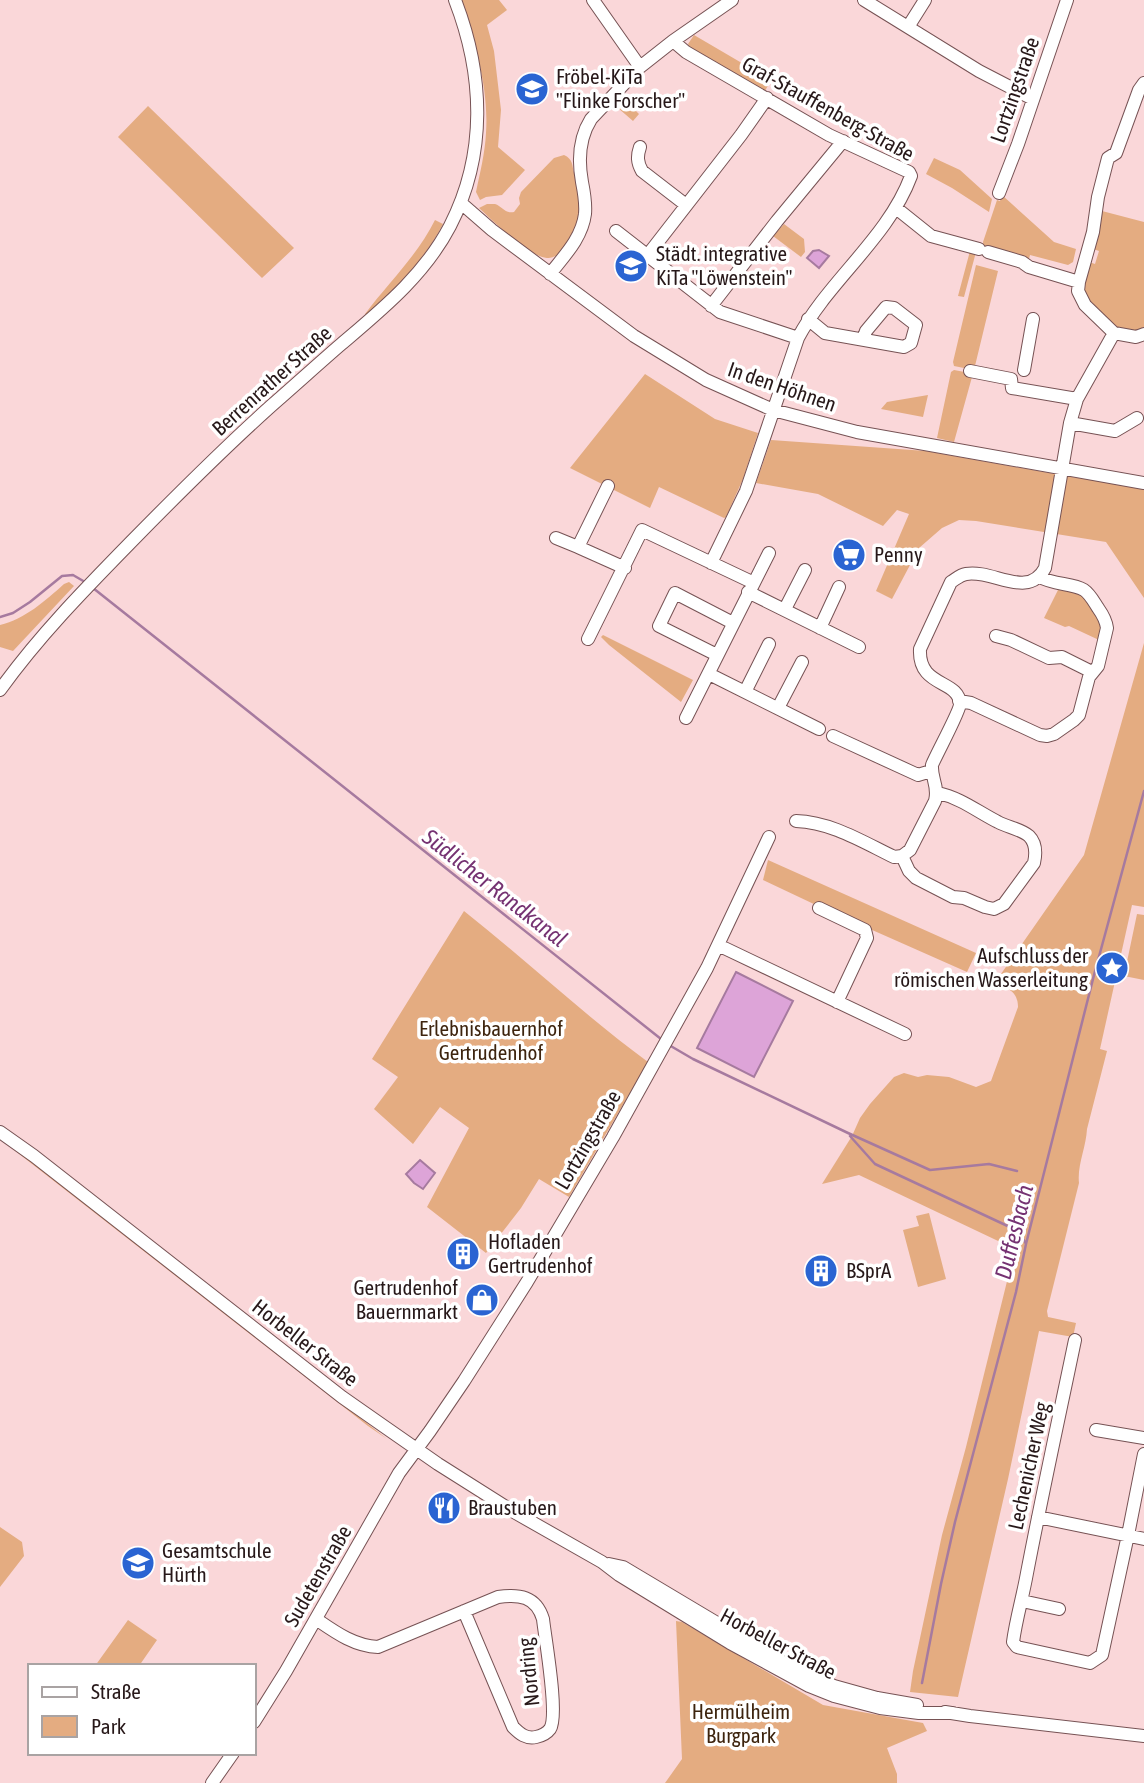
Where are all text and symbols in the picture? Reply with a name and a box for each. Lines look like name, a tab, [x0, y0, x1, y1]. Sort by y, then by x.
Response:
street label: Lortzingstraße	[985, 34, 1043, 146]
street label: Graf-Stauffenberg-Straße	[738, 51, 919, 165]
place label: Fröbel-KiTa "Flinke Forscher"	[556, 64, 685, 112]
school or university icon: Fröbel-KiTa "Flinke Forscher"	[513, 70, 551, 108]
place label: Städt. integrative KiTa "Löwenstein"	[656, 241, 793, 289]
school or university icon: Städt. integrative KiTa "Löwenstein"	[612, 247, 650, 285]
street label: Berrenrather Straße	[207, 321, 336, 440]
street label: In den Höhnen	[725, 356, 840, 416]
supermarket icon: Penny	[830, 536, 868, 574]
place label: Penny	[874, 542, 923, 566]
water label: Südlicher Randkanal	[417, 823, 572, 952]
place label: Aufschluss der römischen Wasserleitung	[894, 943, 1089, 991]
place icon: Aufschluss der römischen Wasserleitung	[1093, 949, 1131, 987]
park label: Erlebnisbauernhof Gertrudenhof	[419, 1016, 563, 1064]
street label: Lortzingstraße	[549, 1086, 625, 1193]
water label: Duffesbach	[990, 1182, 1038, 1282]
place label: Hofladen Gertrudenhof	[488, 1229, 593, 1277]
building icon: Hofladen Gertrudenhof	[444, 1235, 482, 1273]
building icon: BSprA	[802, 1252, 840, 1290]
place label: BSprA	[846, 1258, 892, 1282]
place label: Gertrudenhof Bauernmarkt	[353, 1275, 458, 1323]
shop icon: Gertrudenhof Bauernmarkt	[463, 1281, 501, 1319]
street label: Horbeller Straße	[248, 1294, 363, 1391]
street label: Lechenicher Weg	[1003, 1400, 1053, 1532]
restaurant icon: Braustuben	[425, 1489, 463, 1527]
place label: Braustuben	[468, 1495, 557, 1519]
street label: Sudetenstraße	[279, 1521, 356, 1630]
place label: Gesamtschule Hürth	[162, 1538, 271, 1586]
school or university icon: Gesamtschule Hürth	[119, 1544, 157, 1582]
street label: Horbeller Straße	[717, 1603, 840, 1684]
street label: Nordring	[512, 1637, 544, 1707]
legend	[28, 1664, 256, 1755]
text: Straße	[91, 1679, 141, 1703]
park label: Hermülheim Burgpark	[692, 1699, 790, 1747]
text: Park	[91, 1714, 126, 1738]

